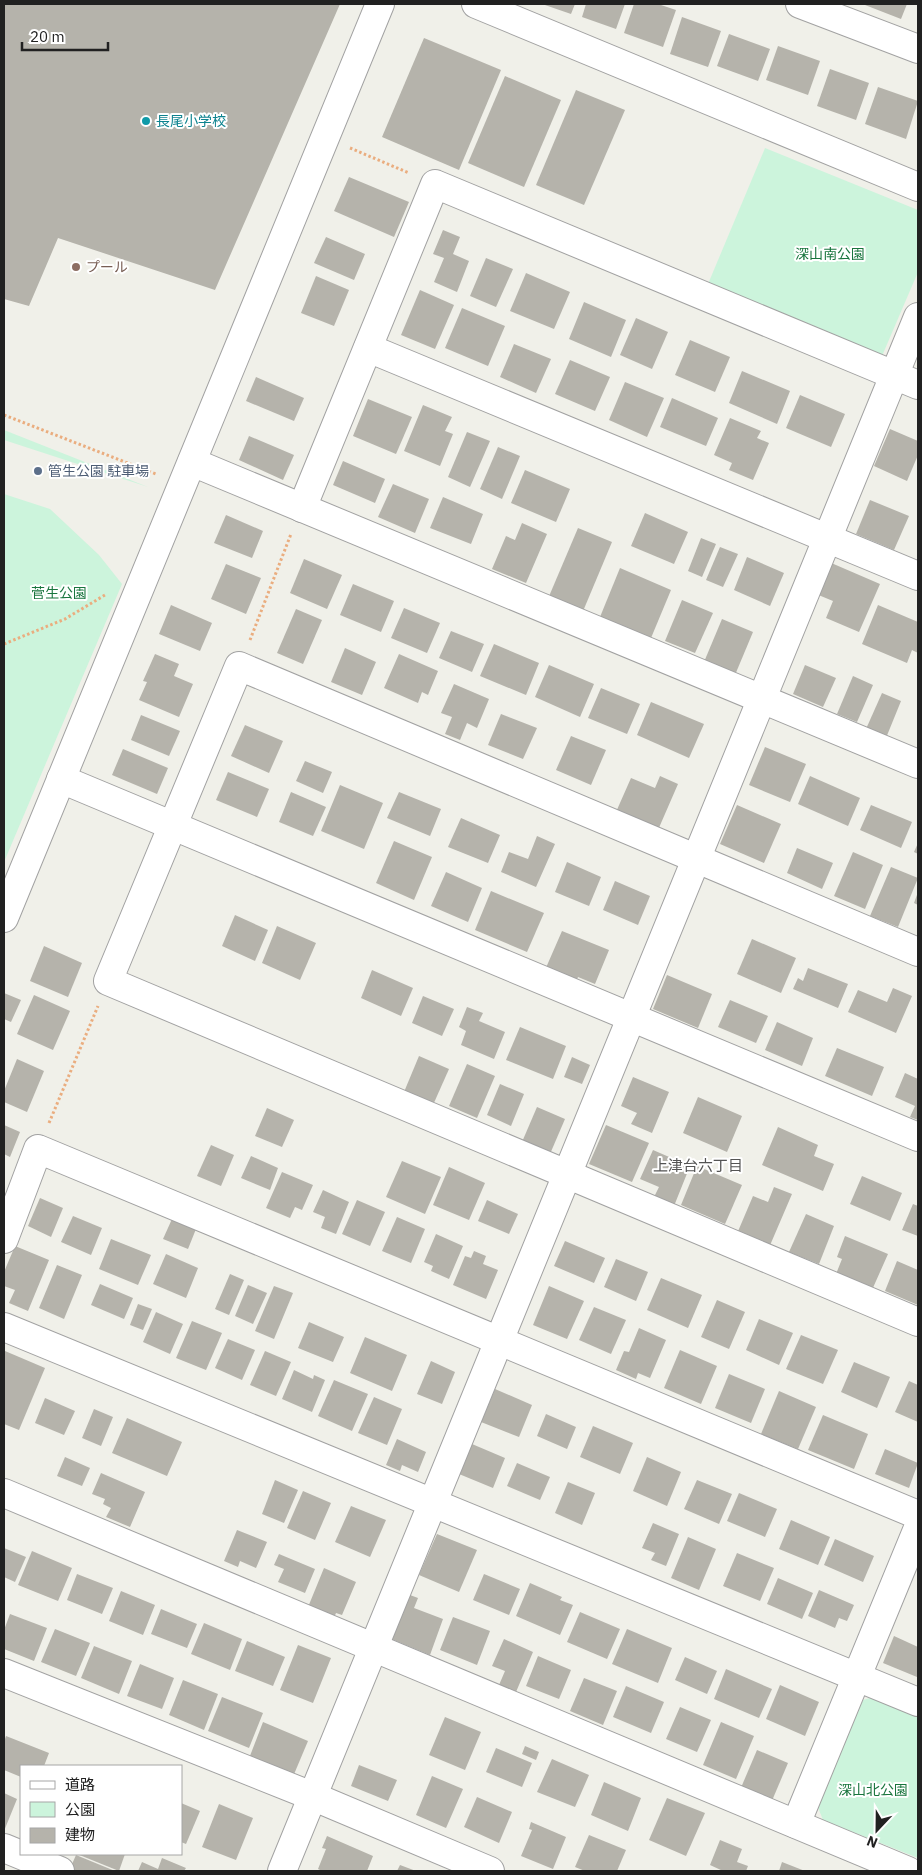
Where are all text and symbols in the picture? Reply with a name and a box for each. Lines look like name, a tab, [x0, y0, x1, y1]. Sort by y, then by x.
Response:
scale bar	[22, 20, 109, 52]
text: 20 m	[30, 27, 65, 46]
place label: 長尾小学校	[156, 112, 226, 130]
marker: 長尾小学校	[140, 115, 152, 127]
park label: 深山南公園	[795, 245, 865, 263]
place label: プール	[86, 258, 128, 276]
marker: プール	[70, 261, 82, 273]
place label: 管生公園 駐車場	[48, 462, 149, 480]
marker: 管生公園 駐車場	[32, 465, 44, 477]
park label: 菅生公園	[31, 584, 87, 602]
district label: 上津台六丁目	[653, 1156, 743, 1175]
legend	[20, 1765, 182, 1855]
text: 道路	[65, 1775, 95, 1794]
park label: 深山北公園	[838, 1781, 908, 1799]
text: 公園	[65, 1800, 95, 1819]
north arrow	[852, 1805, 902, 1855]
text: 建物	[65, 1825, 95, 1844]
text: N	[864, 1832, 880, 1852]

